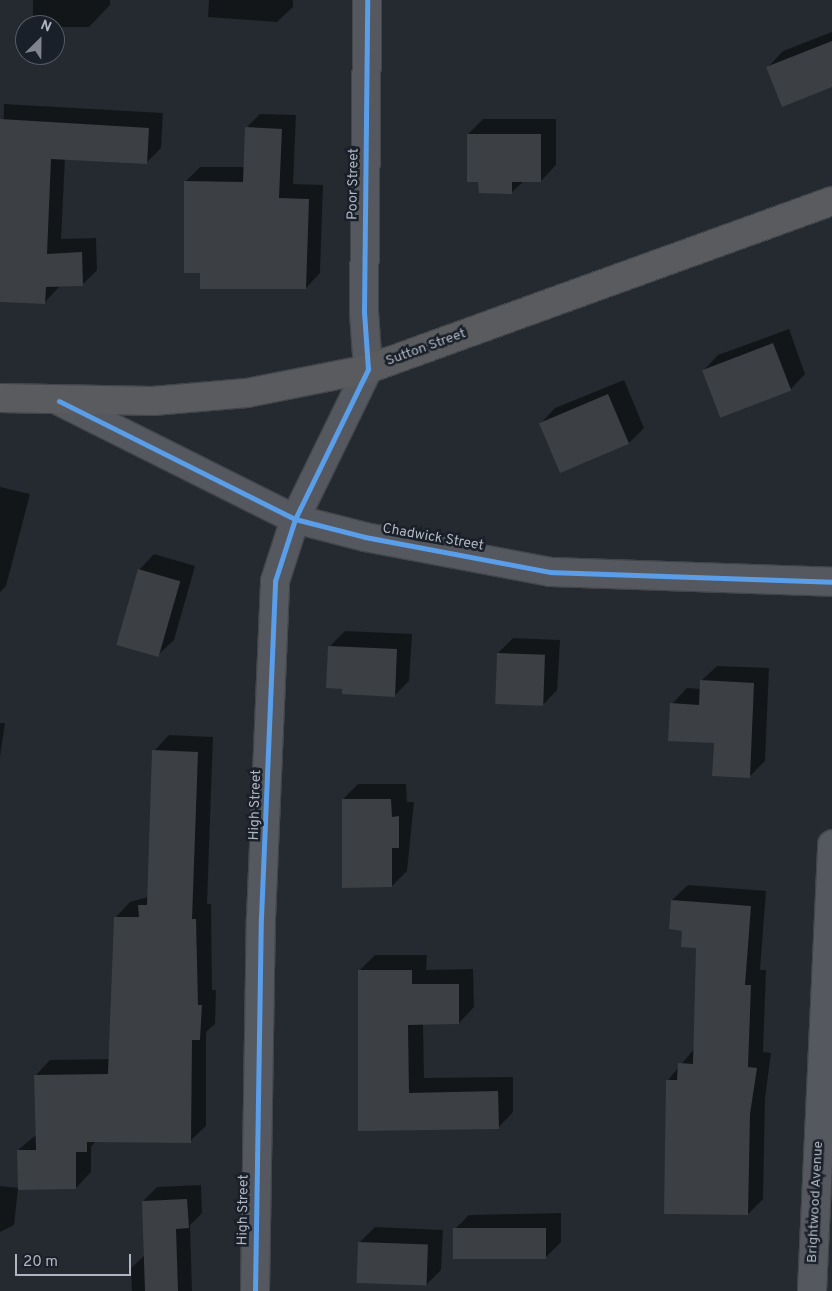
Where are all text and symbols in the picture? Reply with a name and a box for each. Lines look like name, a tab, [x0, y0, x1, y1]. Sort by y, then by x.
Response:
north arrow	[15, 15, 65, 65]
text: N	[38, 17, 54, 36]
street label: Poor Street	[345, 148, 363, 220]
street label: Sutton Street	[384, 326, 468, 370]
street label: Chadwick Street	[381, 521, 485, 555]
street label: High Street	[246, 769, 266, 841]
street label: Brightwood Avenue	[804, 1140, 828, 1264]
street label: High Street	[235, 1174, 253, 1246]
scale bar	[18, 1244, 134, 1276]
text: 20 m	[23, 1253, 58, 1272]

